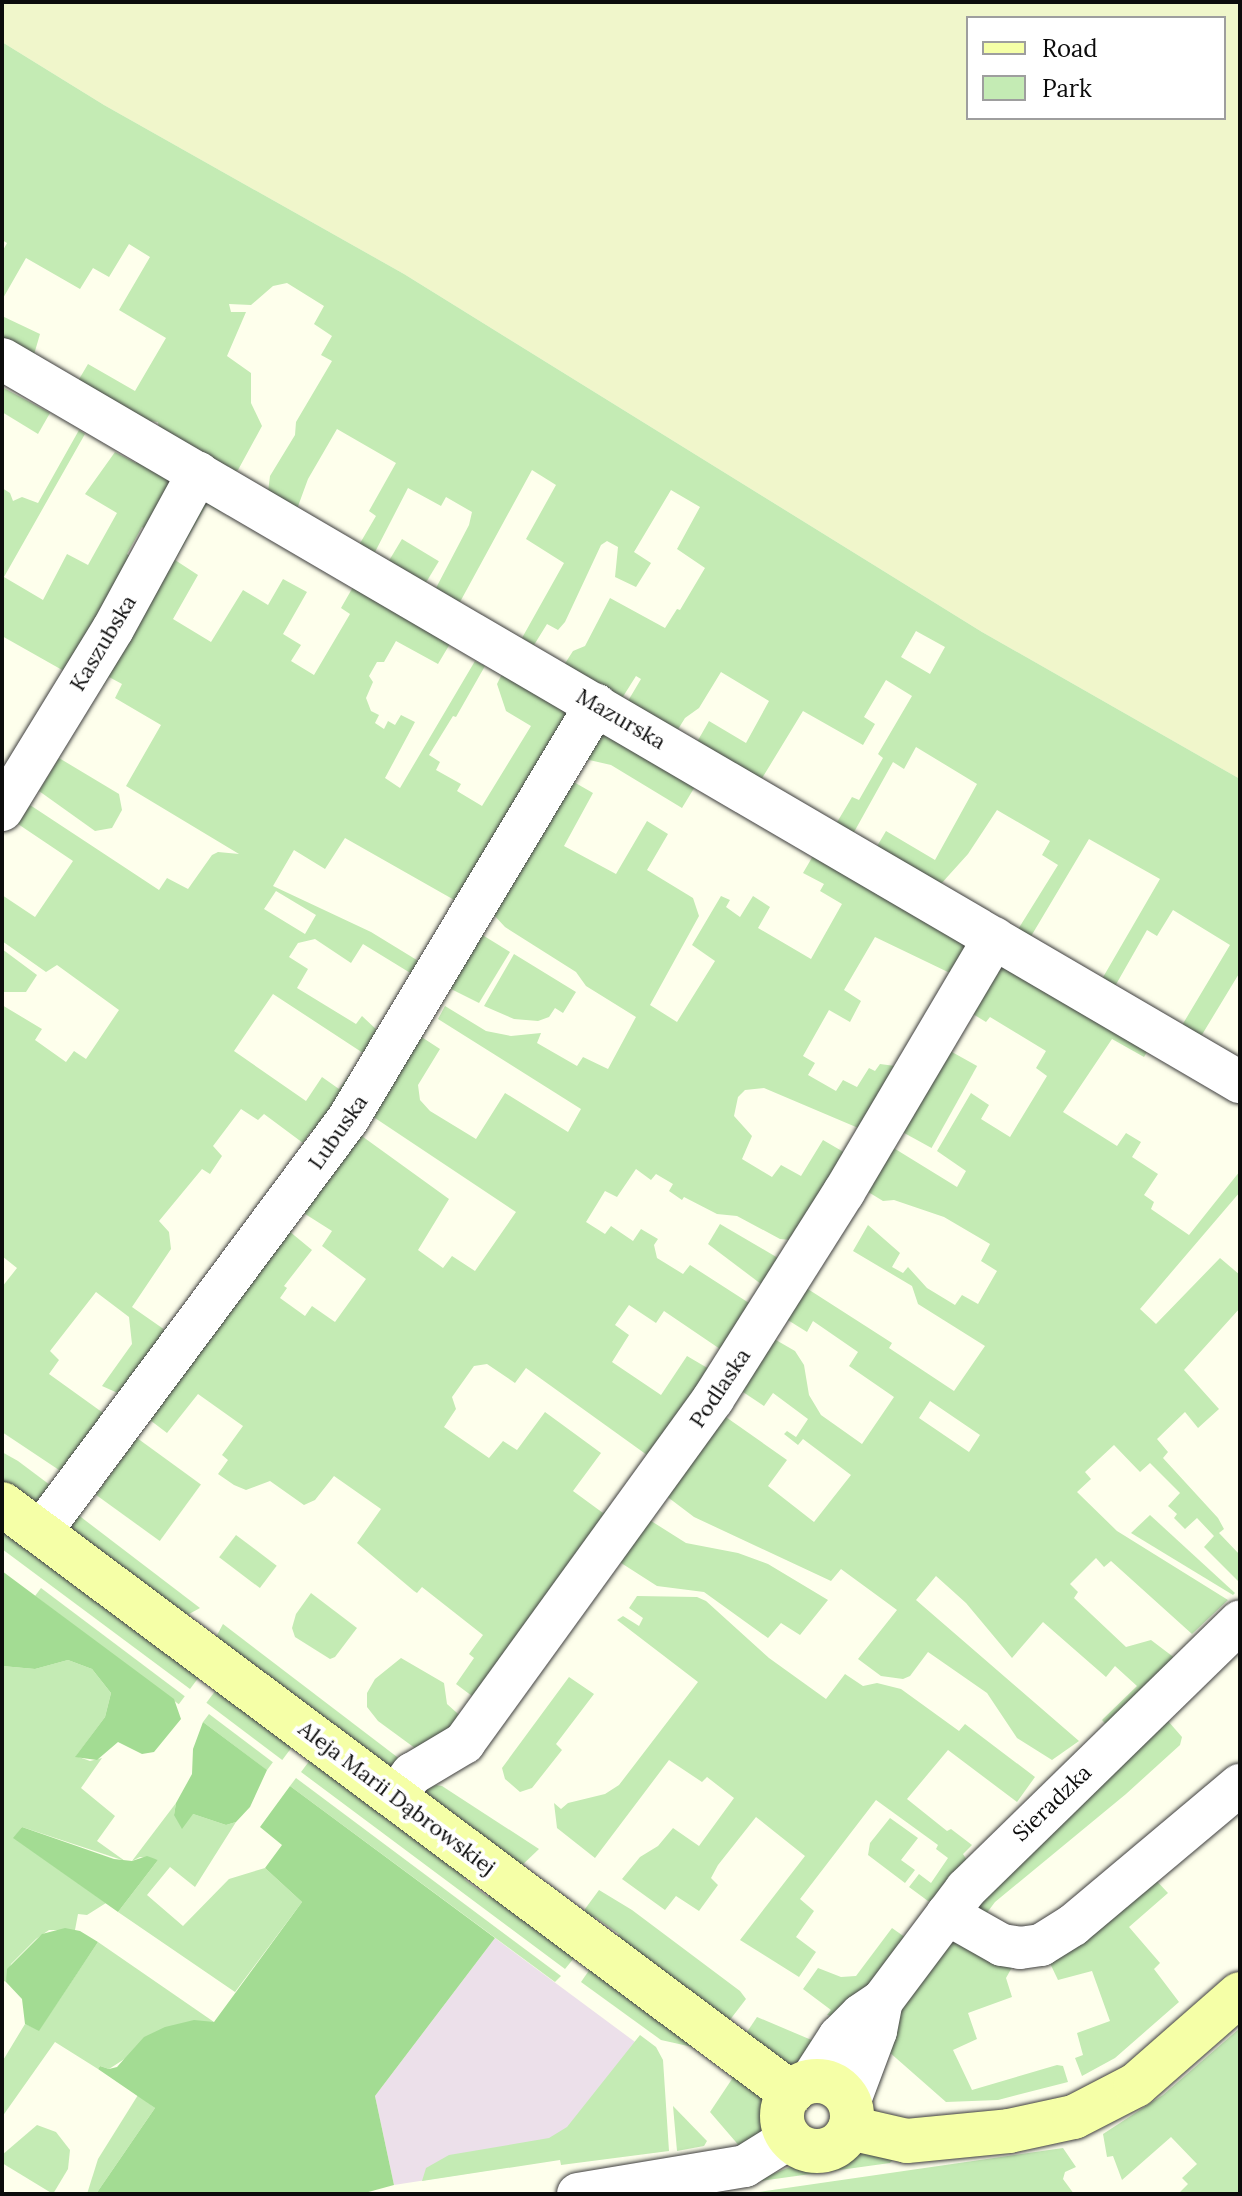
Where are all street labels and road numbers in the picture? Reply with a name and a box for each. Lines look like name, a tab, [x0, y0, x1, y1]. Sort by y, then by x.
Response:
street label: Kaszubska	[64, 590, 142, 696]
street label: Mazurska	[572, 683, 670, 755]
street label: Lubuska	[303, 1090, 373, 1174]
street label: Podlaska	[684, 1343, 756, 1433]
street label: Aleja Marii Dąbrowskiej	[293, 1715, 501, 1881]
street label: Sieradzka	[1007, 1759, 1097, 1847]

